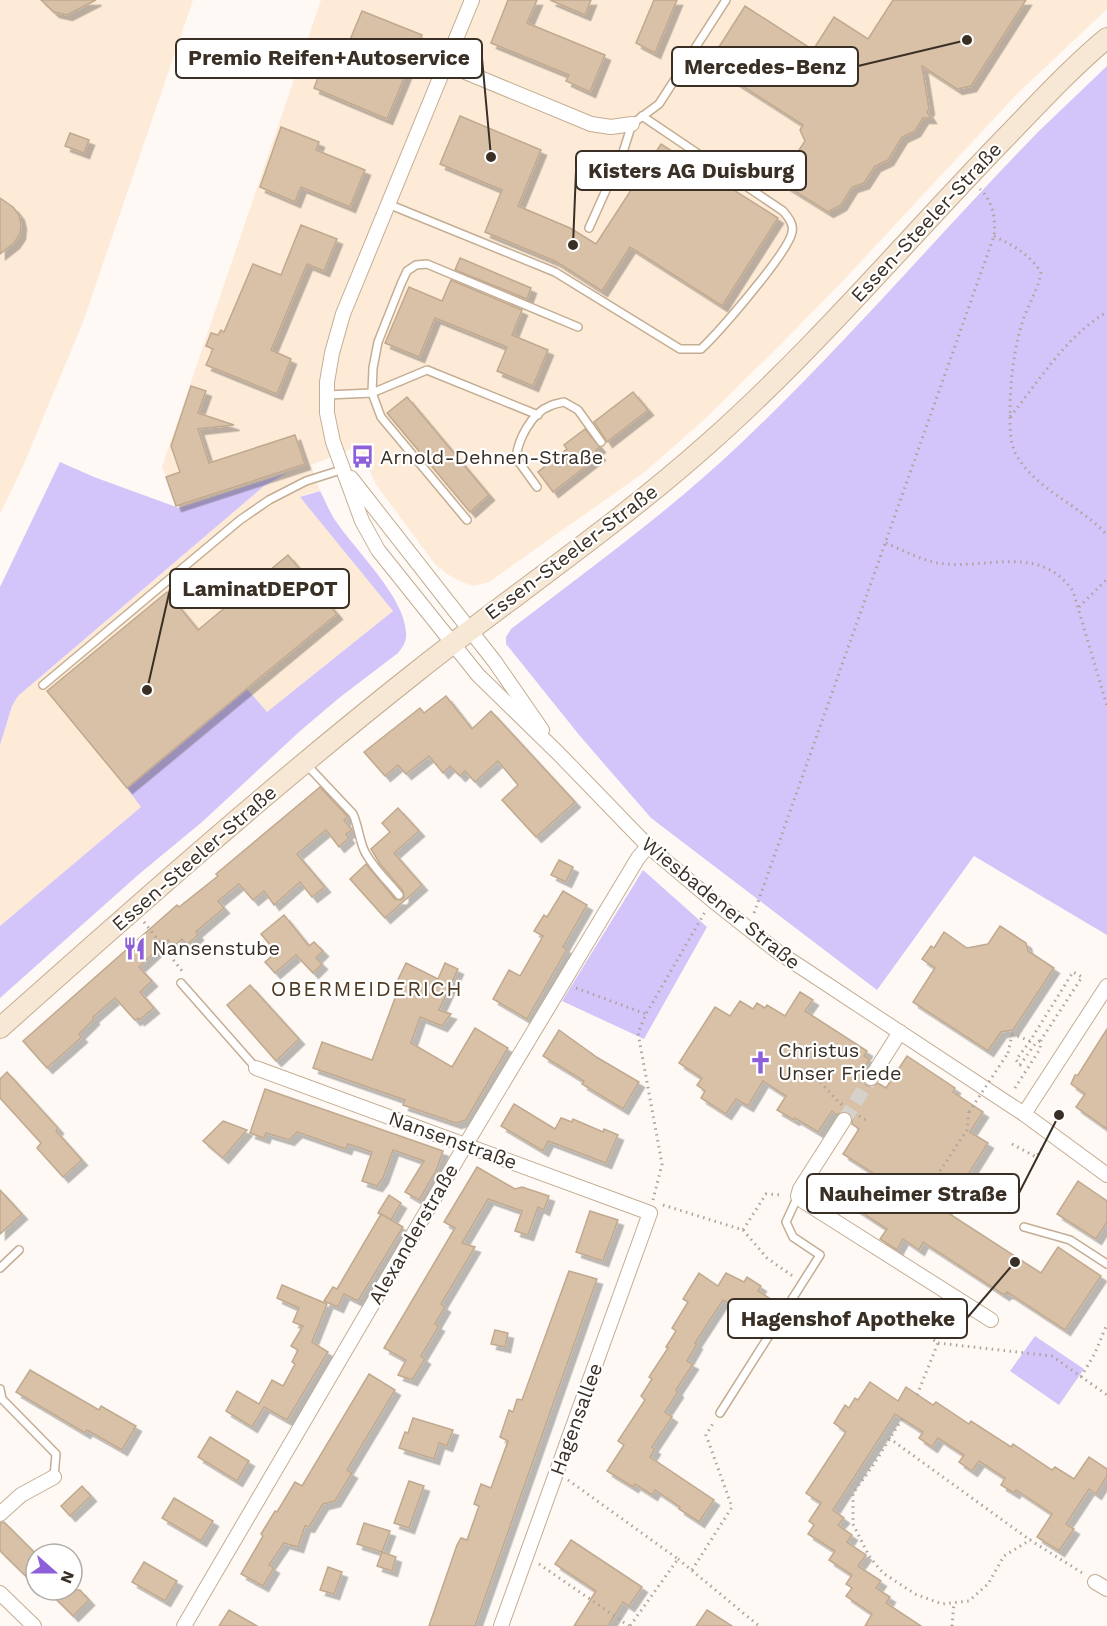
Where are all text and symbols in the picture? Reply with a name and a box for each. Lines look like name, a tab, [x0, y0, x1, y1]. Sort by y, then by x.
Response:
callout: Premio Reifen+Autoservice	[176, 39, 482, 78]
text: Premio Reifen+Autoservice	[188, 45, 470, 70]
callout: Mercedes-Benz	[672, 47, 858, 86]
text: Mercedes-Benz	[684, 54, 846, 79]
street label: Essen-Steeler-Straße	[846, 137, 1006, 307]
callout: Kisters AG Duisburg	[576, 151, 806, 190]
text: Kisters AG Duisburg	[588, 158, 794, 183]
bus stop icon: Arnold-Dehnen-Straße	[349, 444, 375, 470]
place label: Arnold-Dehnen-Straße	[380, 445, 603, 469]
street label: Essen-Steeler-Straße	[480, 479, 662, 625]
callout: LaminatDEPOT	[170, 569, 349, 608]
text: LaminatDEPOT	[182, 576, 338, 601]
street label: Essen-Steeler-Straße	[107, 780, 281, 936]
street label: Wiesbadener Straße	[637, 832, 805, 974]
restaurant icon: Nansenstube	[121, 935, 147, 961]
place label: Nansenstube	[152, 936, 280, 960]
district label: OBERMEIDERICH	[271, 976, 463, 1001]
place label: Christus Unser Friede	[778, 1038, 902, 1085]
church icon: Christus Unser Friede	[747, 1049, 773, 1075]
street label: Nansenstraße	[386, 1106, 520, 1174]
street label: Alexanderstraße	[363, 1159, 463, 1309]
callout: Nauheimer Straße	[807, 1174, 1019, 1213]
text: Nauheimer Straße	[819, 1181, 1007, 1206]
callout: Hagenshof Apotheke	[728, 1299, 967, 1338]
text: Hagenshof Apotheke	[741, 1306, 955, 1331]
street label: Hagensallee	[545, 1360, 607, 1478]
north arrow	[24, 1542, 84, 1602]
text: N	[57, 1568, 79, 1586]

